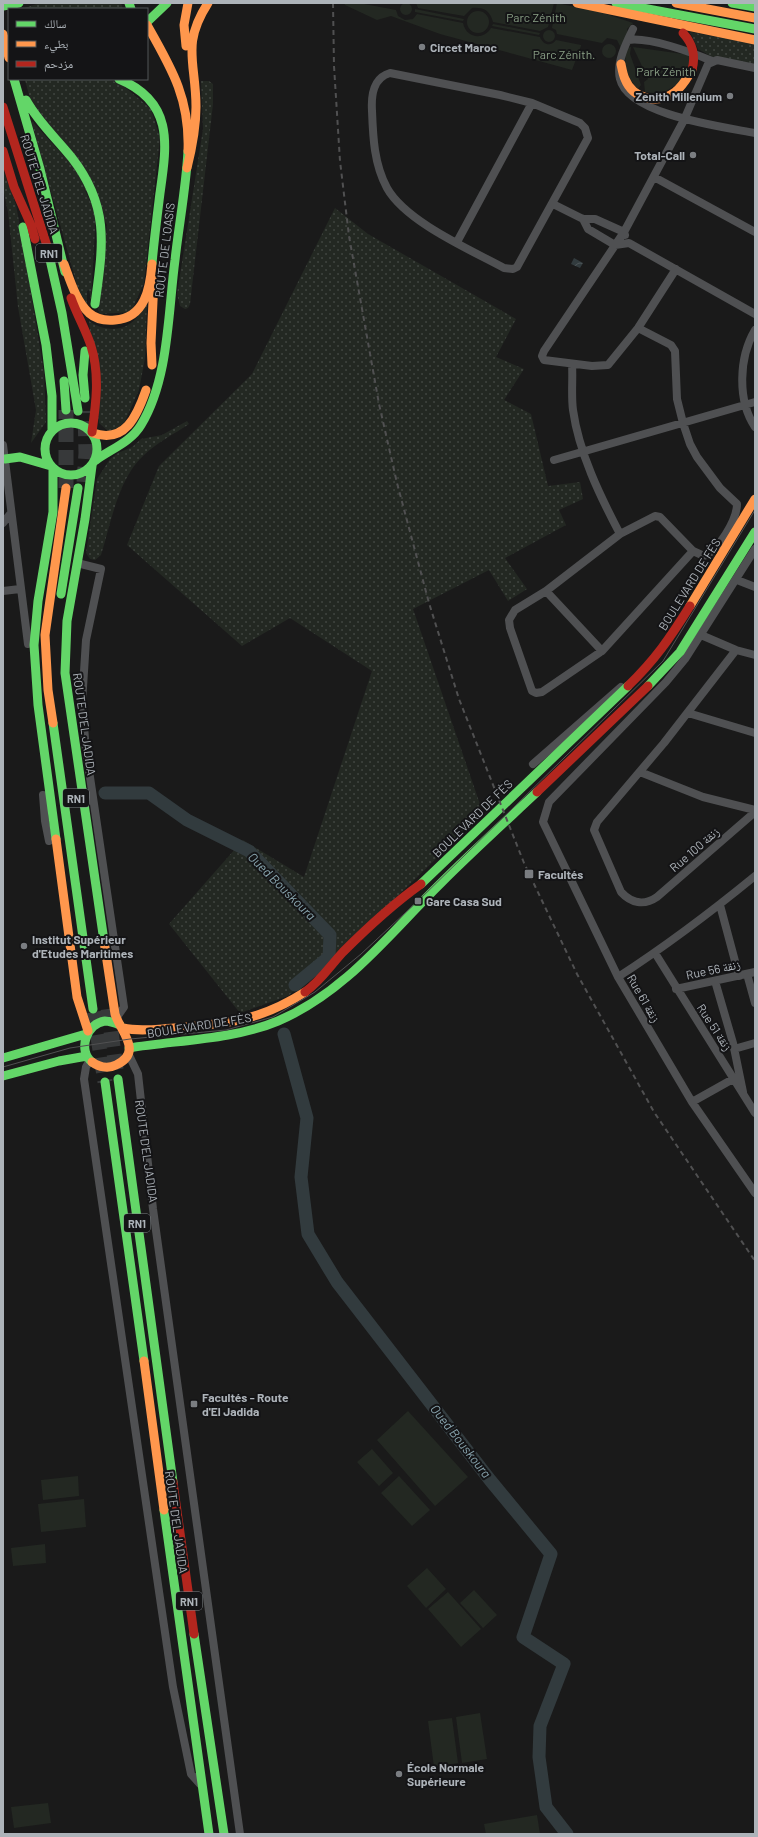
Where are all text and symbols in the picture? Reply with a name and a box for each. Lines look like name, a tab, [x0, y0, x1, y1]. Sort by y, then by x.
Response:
legend	[8, 8, 148, 80]
park label: Parc Zénith	[506, 10, 566, 24]
text: سالك	[44, 16, 66, 30]
text: بطيء	[44, 36, 68, 54]
place label: Circet Maroc	[430, 40, 498, 54]
marker: Circet Maroc	[417, 42, 427, 52]
park label: Parc Zénith.	[533, 47, 595, 61]
text: مزدحم	[44, 56, 73, 72]
park label: Park Zénith	[636, 64, 696, 78]
place label: Zenith Millenium	[635, 89, 722, 103]
marker: Zenith Millenium	[725, 91, 735, 101]
street label: ROUTE D'EL JADIDA	[18, 132, 62, 236]
place label: Total-Call	[634, 148, 685, 162]
marker: Total-Call	[688, 150, 698, 160]
street label: ROUTE DE L'OASIS	[151, 202, 177, 298]
road number: RN1	[36, 244, 62, 262]
street label: BOULEVARD DE FÈS	[655, 536, 723, 632]
street label: ROUTE D'EL JADIDA	[71, 672, 99, 776]
street label: BOULEVARD DE FÈS	[429, 776, 515, 860]
road number: RN1	[63, 789, 89, 807]
street label: Rue 100 زنقة	[666, 824, 722, 874]
water label: Oued Bouskoura	[245, 849, 319, 923]
place label: Facultés	[538, 867, 583, 881]
marker: Facultés	[523, 868, 535, 880]
place label: Gare Casa Sud	[426, 894, 502, 908]
marker: Gare Casa Sud	[413, 896, 423, 906]
place label: Institut Supérieur d'Etudes Maritimes	[32, 932, 133, 960]
marker: Institut Supérieur d'Etudes Maritimes	[19, 941, 29, 951]
street label: Rue 56 زنقة	[684, 956, 742, 982]
street label: Rue 61 زنقة	[625, 971, 664, 1025]
street label: Rue 51 زنقة	[695, 1001, 736, 1053]
street label: BOULEVARD DE FÈS	[146, 1010, 252, 1040]
street label: ROUTE D'EL JADIDA	[133, 1099, 161, 1203]
road number: RN1	[124, 1214, 150, 1232]
place label: Facultés - Route d'El Jadida	[202, 1390, 289, 1418]
marker: Facultés - Route d'El Jadida	[189, 1399, 199, 1409]
water label: Oued Bouskoura	[427, 1401, 495, 1481]
street label: ROUTE D'EL JADIDA	[163, 1470, 191, 1574]
road number: RN1	[176, 1592, 202, 1610]
place label: École Normale Supérieure	[407, 1760, 484, 1788]
marker: École Normale Supérieure	[394, 1769, 404, 1779]

